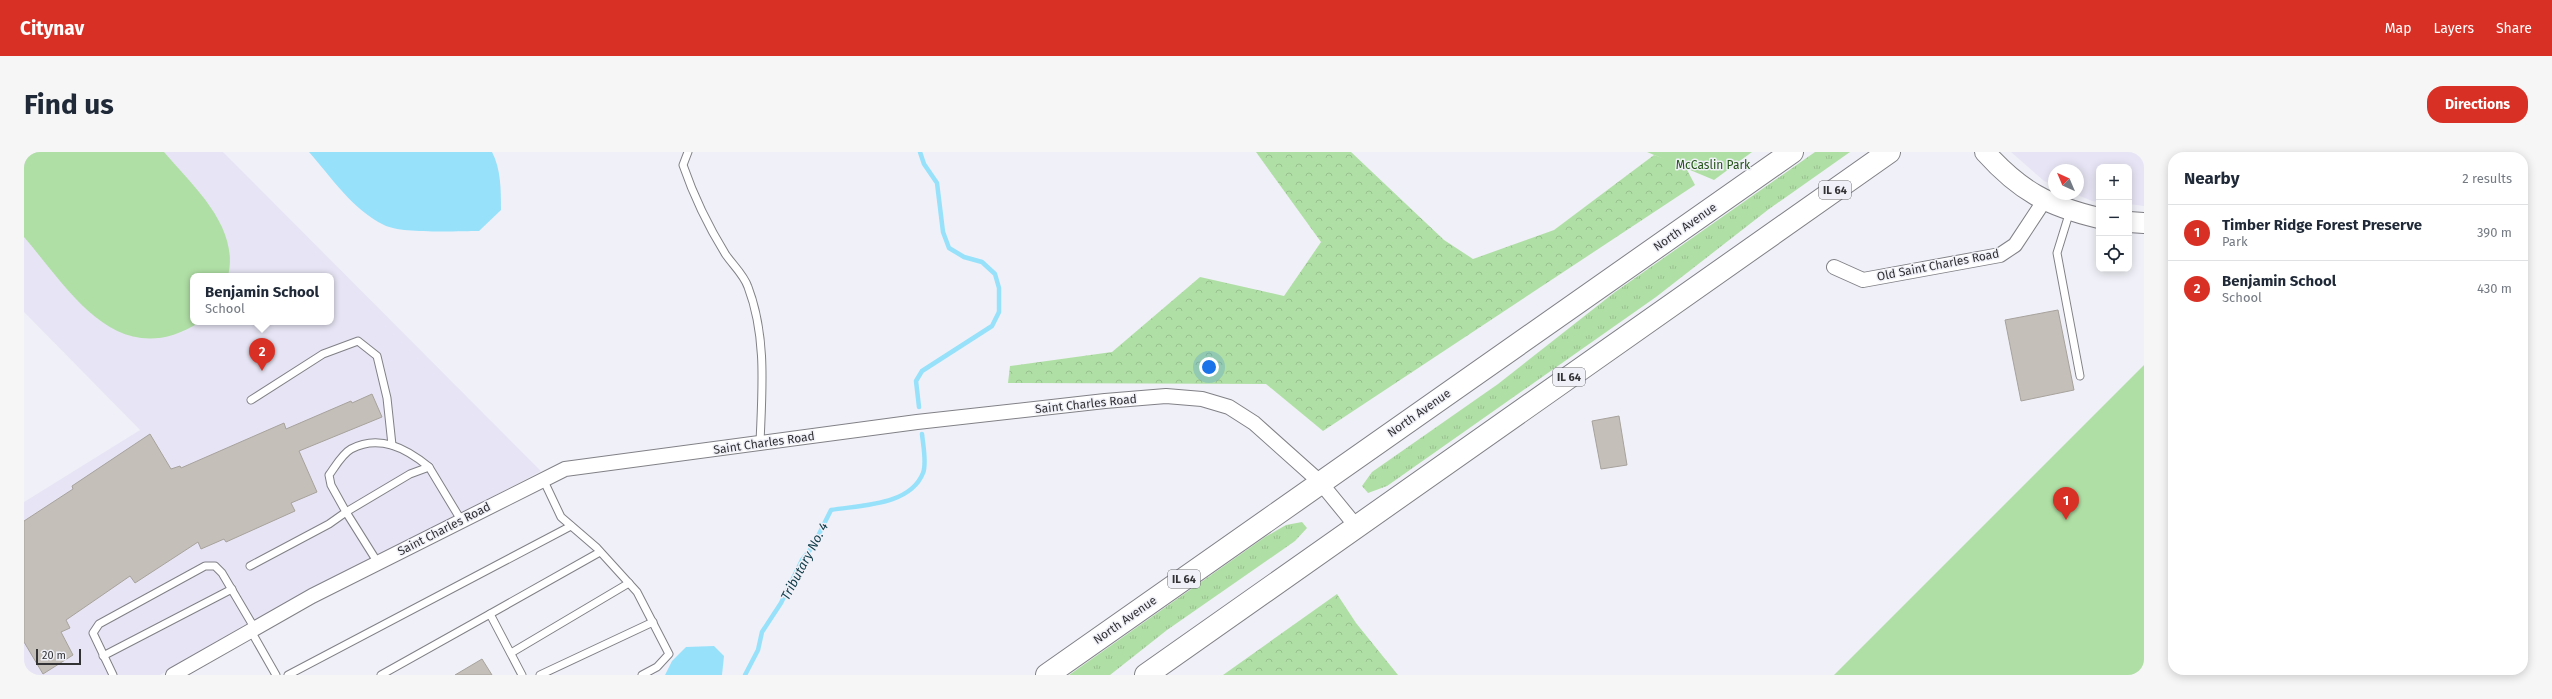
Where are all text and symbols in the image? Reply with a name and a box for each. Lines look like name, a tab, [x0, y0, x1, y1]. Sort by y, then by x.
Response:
text: Citynav	[20, 17, 84, 40]
text: Map	[2385, 20, 2411, 37]
text: Layers	[2433, 20, 2474, 37]
text: Share	[2496, 20, 2532, 37]
button: Directions	[2427, 86, 2528, 123]
text: Find us	[24, 88, 114, 121]
park label: McCaslin Park	[1676, 158, 1751, 172]
north arrow	[2048, 164, 2084, 200]
map controls	[2096, 164, 2132, 272]
button: +	[2096, 164, 2132, 200]
text: Nearby	[2184, 168, 2239, 189]
text: 2 results	[2462, 171, 2512, 186]
road number: IL 64	[1819, 181, 1851, 199]
street label: North Avenue	[1651, 200, 1719, 254]
button: −	[2096, 200, 2132, 236]
text: Timber Ridge Forest Preserve	[2222, 216, 2422, 234]
text: 1	[2194, 225, 2200, 240]
text: 390 m	[2477, 225, 2512, 240]
text: Park	[2222, 234, 2248, 249]
button: locate	[2096, 236, 2132, 272]
street label: Old Saint Charles Road	[1876, 246, 2000, 284]
text: Benjamin School	[2222, 272, 2336, 290]
popup	[190, 273, 334, 325]
text: 2	[2194, 281, 2200, 296]
text: 430 m	[2477, 281, 2512, 296]
text: Benjamin School	[205, 283, 319, 301]
text: School	[2222, 290, 2262, 305]
text: School	[205, 301, 245, 316]
pin: 2	[249, 338, 275, 371]
your location	[1199, 357, 1219, 377]
road number: IL 64	[1553, 368, 1585, 386]
street label: North Avenue	[1385, 386, 1453, 440]
street label: Saint Charles Road	[1034, 392, 1138, 416]
street label: Saint Charles Road	[712, 429, 816, 457]
pin: 1	[2053, 487, 2079, 520]
street label: Saint Charles Road	[395, 500, 493, 558]
water label: Tributary No. 4	[778, 520, 831, 603]
road number: IL 64	[1168, 570, 1200, 588]
street label: North Avenue	[1091, 593, 1159, 647]
scale bar	[36, 647, 81, 666]
text: 20 m	[42, 649, 66, 662]

